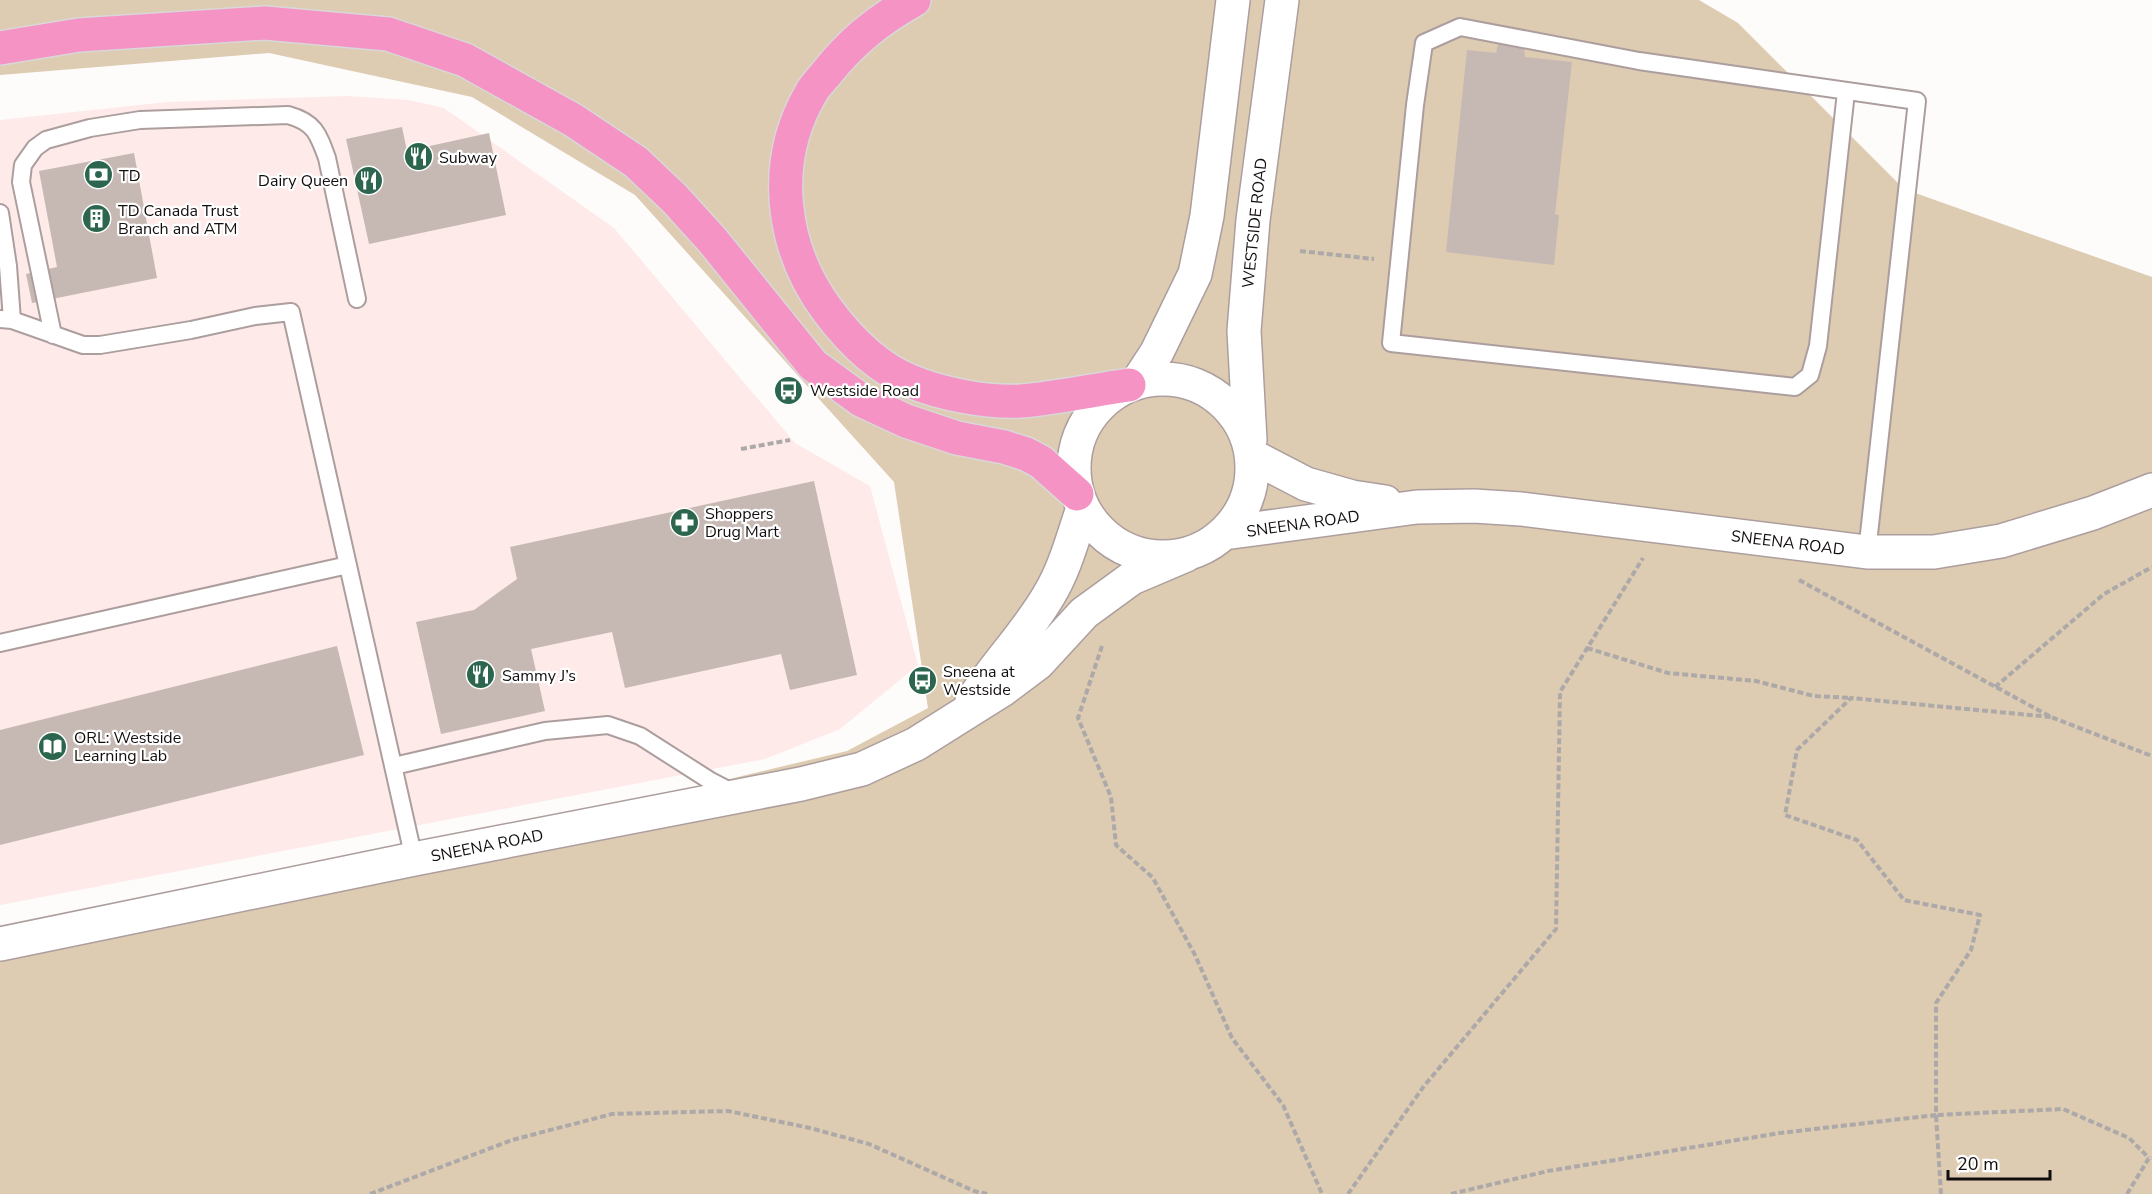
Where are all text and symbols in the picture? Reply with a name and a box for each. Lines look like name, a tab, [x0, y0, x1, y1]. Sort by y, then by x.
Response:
restaurant icon: Subway	[402, 141, 434, 173]
place label: Subway	[439, 147, 498, 169]
street label: WESTSIDE ROAD	[1237, 157, 1273, 289]
bank icon: TD	[82, 159, 114, 191]
restaurant icon: Dairy Queen	[353, 164, 385, 196]
place label: TD	[119, 165, 141, 187]
place label: Dairy Queen	[258, 170, 348, 192]
place label: TD Canada Trust Branch and ATM	[118, 200, 239, 240]
building icon: TD Canada Trust Branch and ATM	[81, 203, 113, 235]
bus stop icon: Westside Road	[773, 374, 805, 406]
place label: Westside Road	[810, 380, 919, 402]
place label: Shoppers Drug Mart	[705, 503, 779, 543]
street label: SNEENA ROAD	[1245, 505, 1361, 543]
pharmacy icon: Shoppers Drug Mart	[668, 506, 700, 538]
street label: SNEENA ROAD	[1730, 525, 1846, 561]
restaurant icon: Sammy J’s	[465, 659, 497, 691]
place label: Sneena at Westside	[943, 661, 1015, 701]
bus stop icon: Sneena at Westside	[906, 664, 938, 696]
place label: Sammy J’s	[502, 665, 576, 687]
place label: ORL: Westside Learning Lab	[74, 727, 181, 767]
library icon: ORL: Westside Learning Lab	[37, 730, 69, 762]
street label: SNEENA ROAD	[429, 824, 545, 868]
scale bar	[1948, 1143, 2050, 1181]
text: 20 m	[1957, 1152, 1999, 1176]

